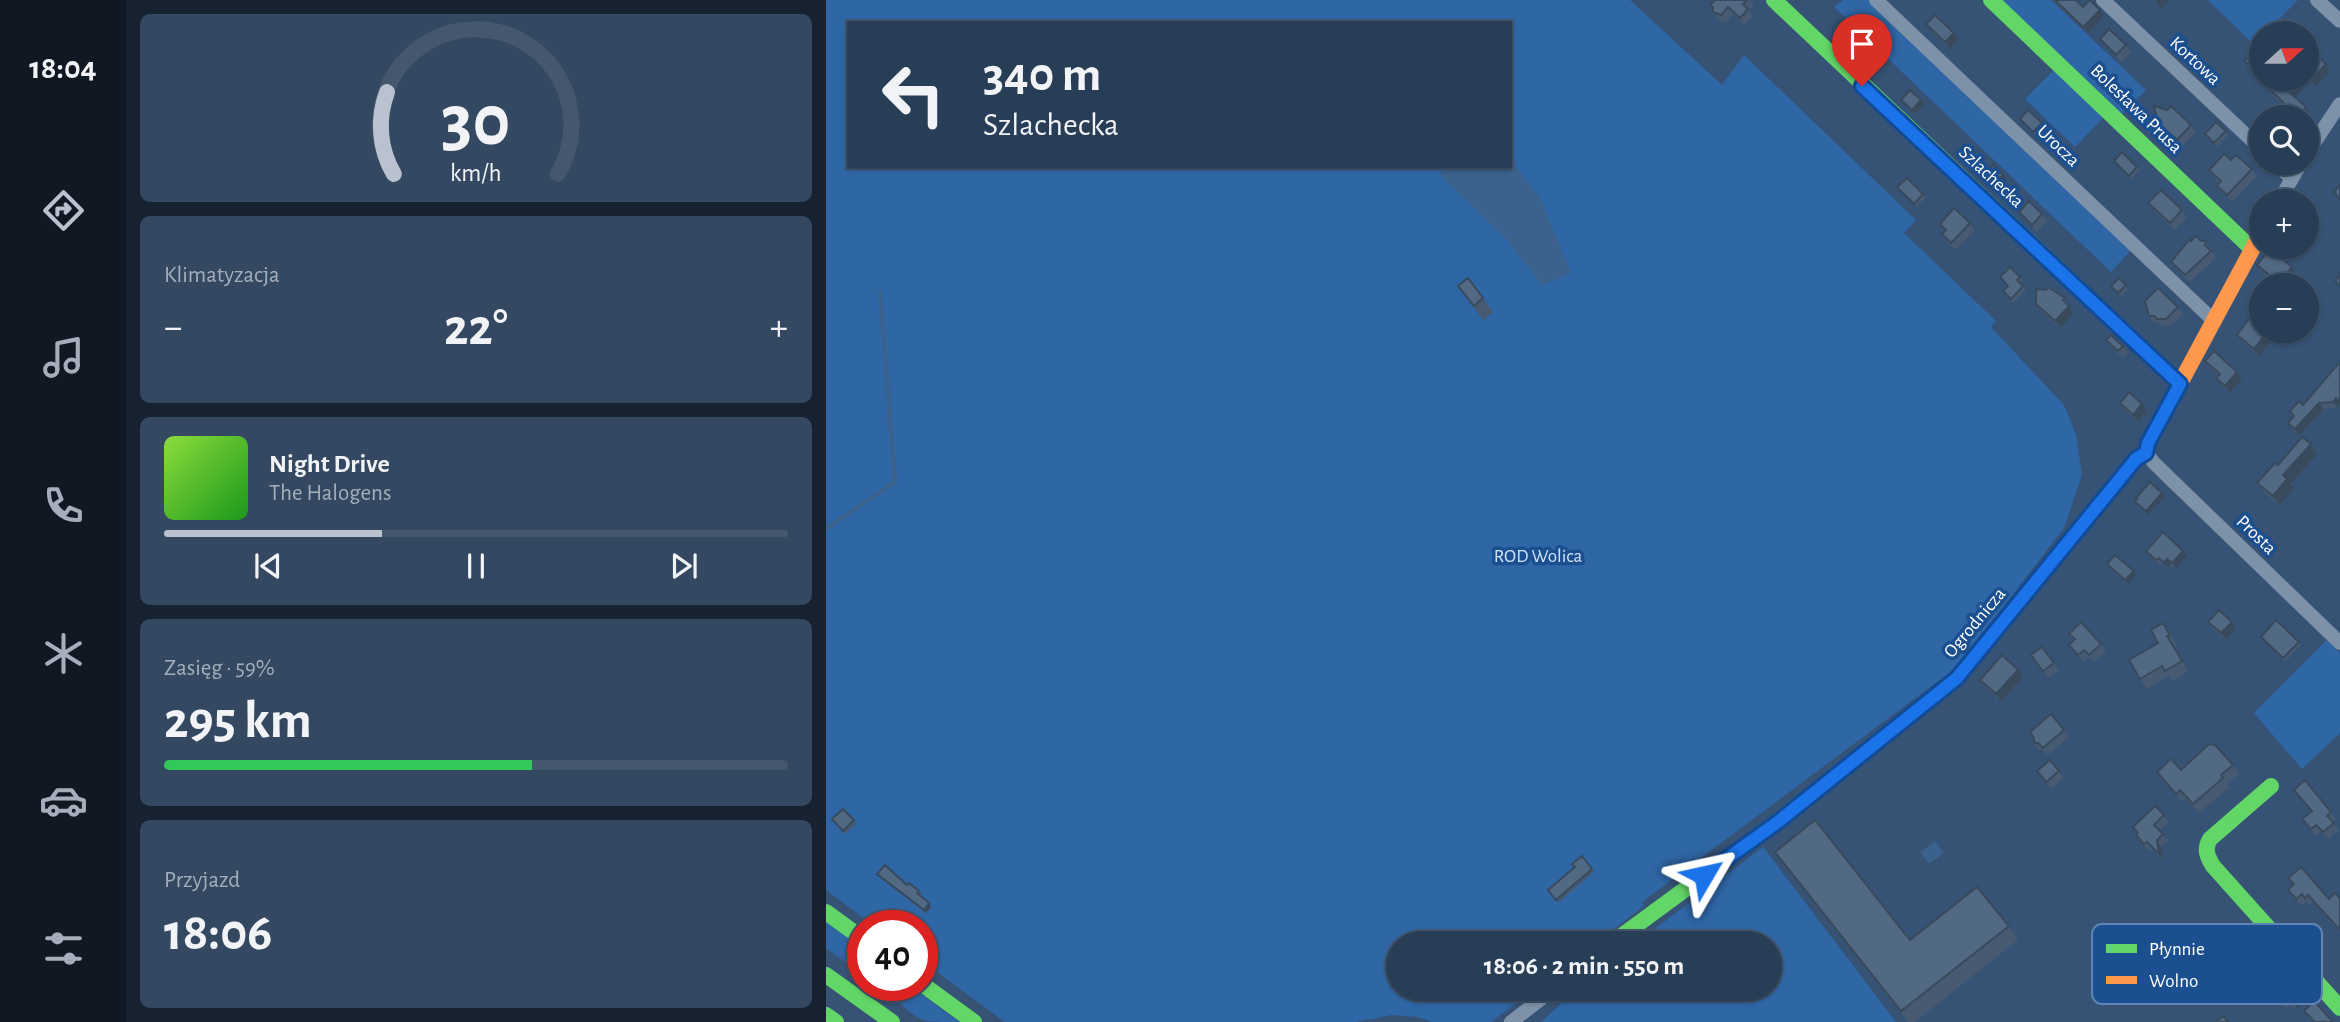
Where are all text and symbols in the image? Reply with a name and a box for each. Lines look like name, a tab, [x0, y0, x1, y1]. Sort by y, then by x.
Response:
pin	[1832, 14, 1892, 86]
north arrow	[2249, 21, 2319, 91]
map controls	[2249, 21, 2319, 343]
icon: arrive	[1843, 25, 1881, 63]
street label: Kortowa	[2166, 33, 2224, 89]
icon: left	[868, 49, 959, 140]
text: 340 m	[983, 51, 1101, 100]
text: 18:04	[29, 52, 97, 84]
street label: Bolesława Prusa	[2087, 61, 2186, 157]
text: 30	[441, 86, 511, 159]
button: search	[2249, 105, 2319, 175]
text: Szlachecka	[983, 109, 1119, 141]
street label: Urocza	[2033, 121, 2083, 171]
street label: Szlachecka	[1955, 143, 2027, 212]
text: km/h	[450, 161, 502, 186]
icon: directions	[39, 186, 88, 235]
button: +	[2249, 189, 2319, 259]
text: Klimatyzacja	[164, 264, 280, 287]
button: −	[2249, 273, 2319, 343]
text: 22°	[444, 302, 508, 354]
text: −	[164, 309, 182, 347]
text: +	[770, 309, 788, 347]
icon: music	[39, 333, 88, 382]
text: Night Drive	[269, 451, 390, 477]
icon: phone	[39, 481, 88, 530]
text: The Halogens	[269, 482, 391, 505]
street label: Prosta	[2233, 512, 2280, 558]
icon: previous	[249, 547, 287, 585]
icon: pause	[457, 547, 495, 585]
icon: next	[665, 547, 703, 585]
park label: ROD Wolica	[1494, 547, 1582, 566]
street label: Ogrodnicza	[1940, 584, 2010, 662]
icon: climate	[39, 629, 88, 678]
text: Zasięg · 59%	[164, 657, 275, 680]
text: 295 km	[164, 695, 312, 747]
icon: car	[39, 776, 88, 825]
position arrow	[1667, 838, 1741, 912]
text: Przyjazd	[164, 869, 240, 892]
text: 18:06	[164, 907, 272, 959]
speed limit sign: 40	[847, 910, 938, 1001]
icon: filters	[39, 924, 88, 973]
legend	[2092, 924, 2322, 1004]
text: Płynnie	[2149, 940, 2205, 959]
text: 18:06 · 2 min · 550 m	[1484, 953, 1684, 979]
text: Wolno	[2149, 972, 2198, 991]

